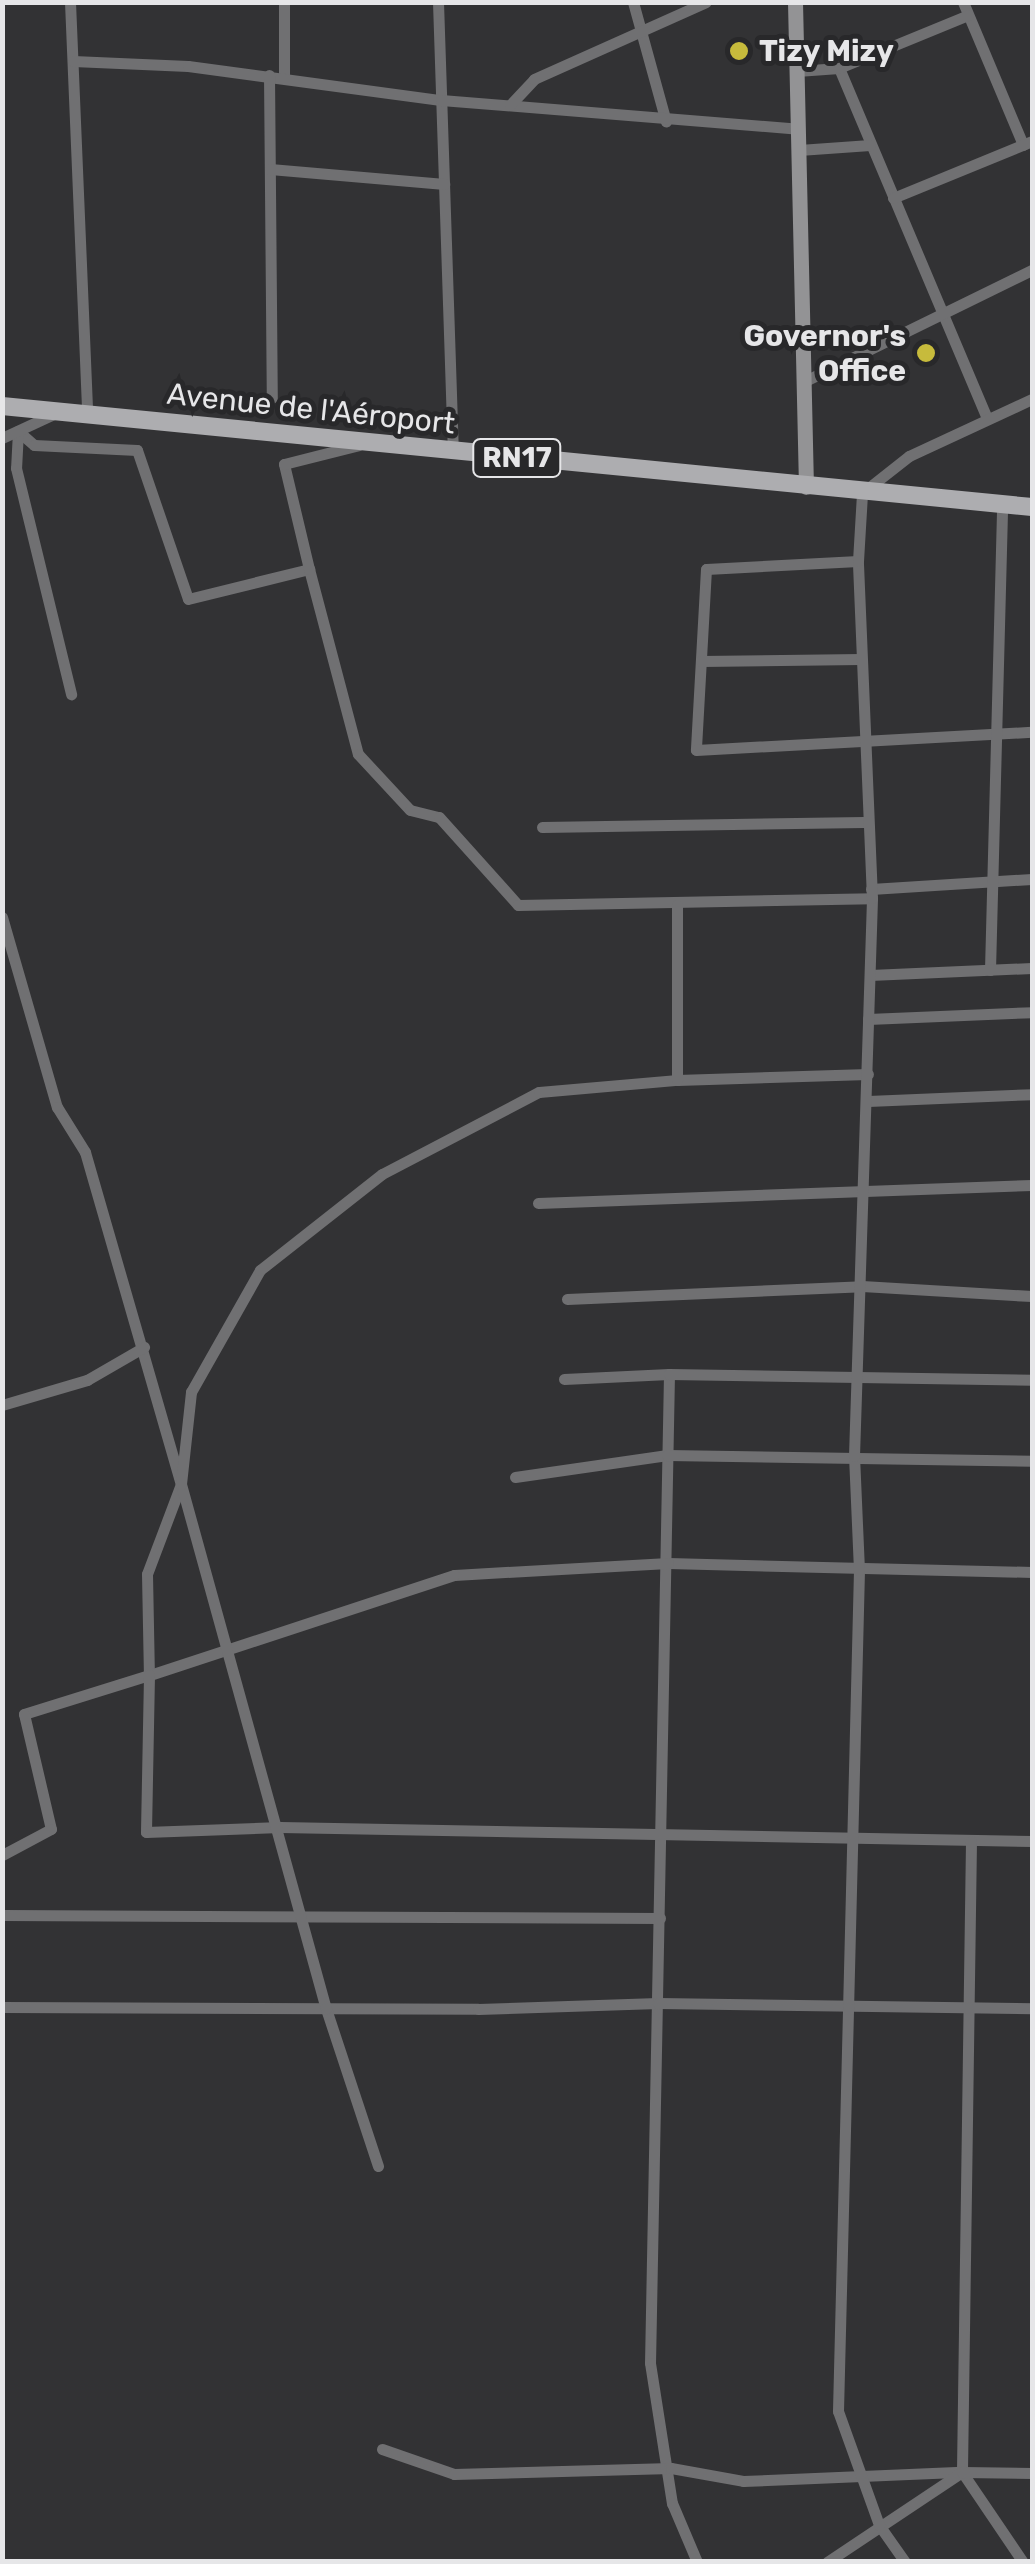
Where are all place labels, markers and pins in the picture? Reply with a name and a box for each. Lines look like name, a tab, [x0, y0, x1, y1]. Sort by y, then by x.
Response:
place label: Tizy Mizy	[759, 33, 895, 69]
marker: Tizy Mizy	[728, 40, 750, 62]
place label: Governor's Office	[743, 318, 906, 388]
marker: Governor's Office	[915, 342, 937, 364]

